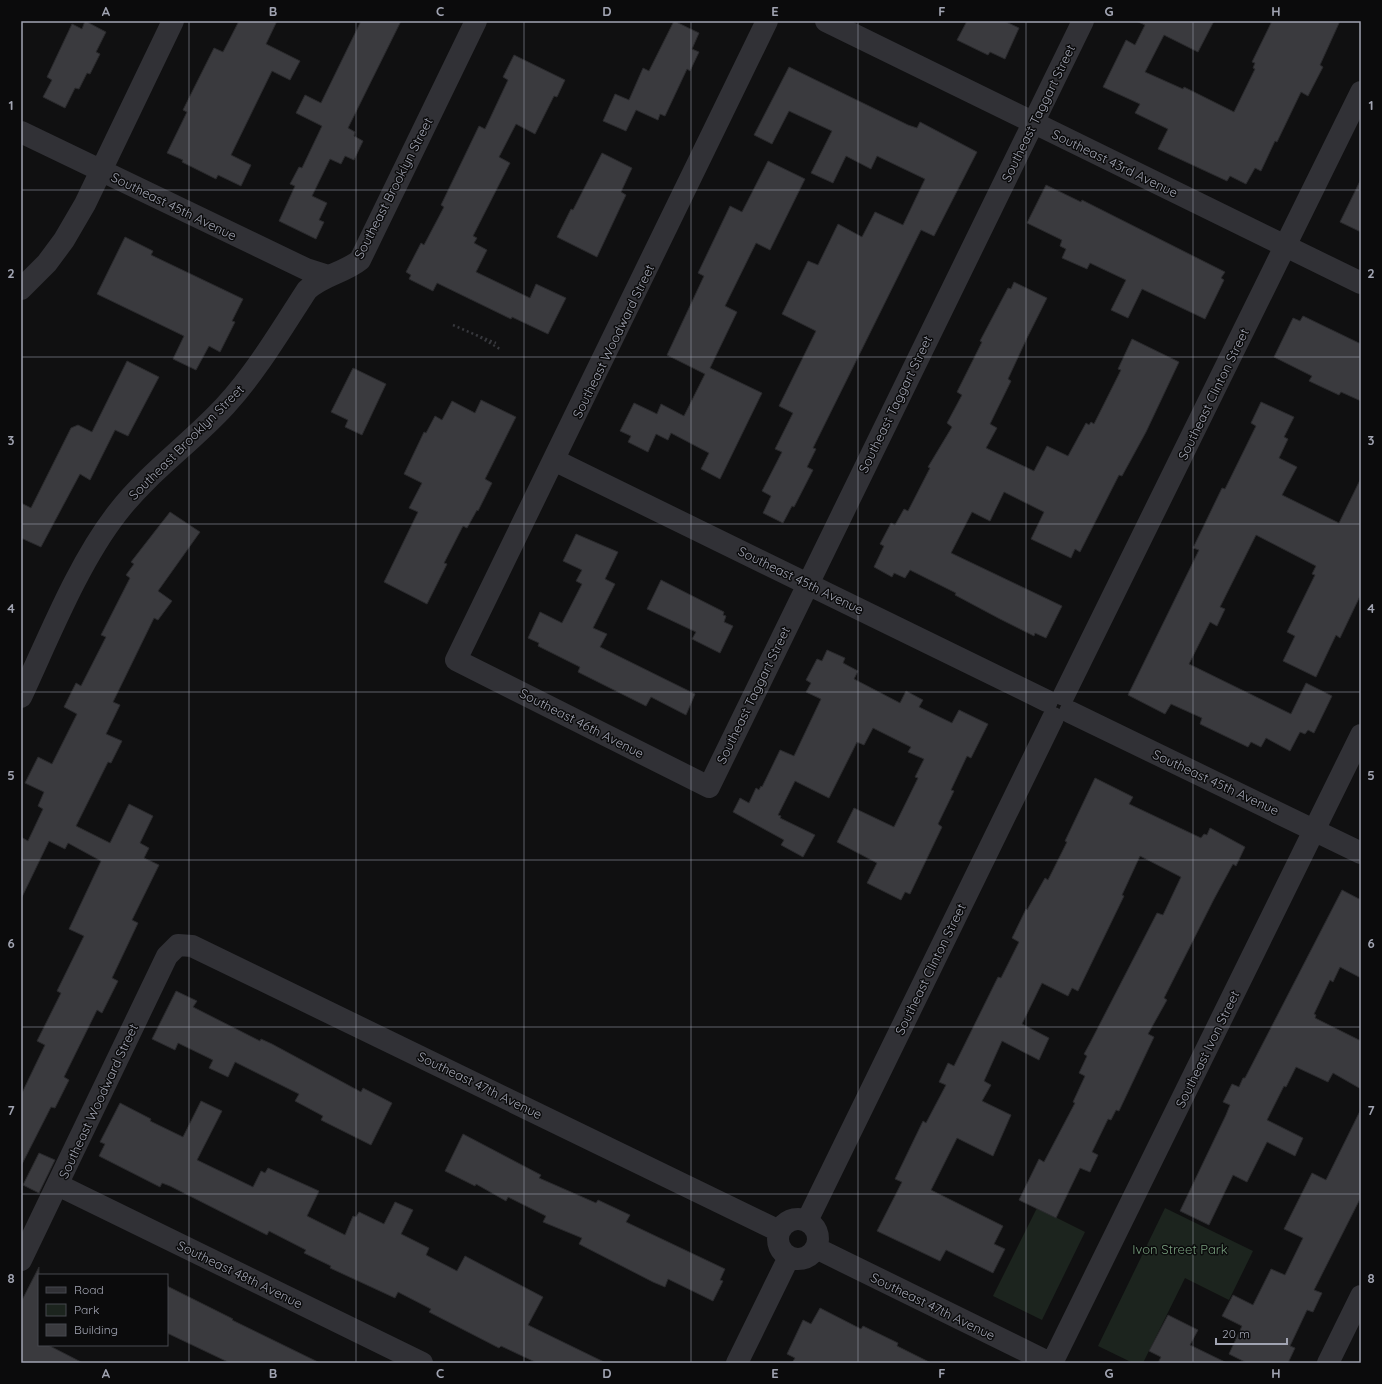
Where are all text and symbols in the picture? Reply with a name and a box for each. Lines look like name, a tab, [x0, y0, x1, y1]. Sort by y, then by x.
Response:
text: A	[102, 3, 111, 19]
text: B	[269, 3, 277, 19]
text: C	[436, 3, 444, 19]
text: D	[602, 3, 612, 19]
text: E	[771, 3, 779, 19]
text: F	[938, 3, 946, 19]
text: G	[1104, 3, 1114, 19]
text: H	[1271, 3, 1281, 19]
street label: Southeast Taggart Street	[998, 42, 1078, 184]
text: 1	[8, 97, 14, 113]
text: 1	[1368, 97, 1374, 113]
street label: Southeast Brooklyn Street	[350, 115, 436, 261]
street label: Southeast 43rd Avenue	[1049, 126, 1181, 200]
street label: Southeast 45th Avenue	[109, 169, 239, 243]
street label: Southeast Woodward Street	[569, 262, 657, 420]
text: 2	[7, 265, 15, 281]
text: 2	[1367, 265, 1375, 281]
street label: Southeast Clinton Street	[1174, 326, 1252, 462]
street label: Southeast Taggart Street	[855, 333, 935, 475]
street label: Southeast Brooklyn Street	[125, 381, 247, 503]
text: 3	[8, 432, 15, 448]
text: 3	[1368, 432, 1375, 448]
street label: Southeast 45th Avenue	[736, 543, 866, 617]
text: 4	[7, 600, 15, 616]
text: 4	[1367, 600, 1375, 616]
street label: Southeast Taggart Street	[713, 624, 793, 766]
street label: Southeast 46th Avenue	[517, 685, 647, 761]
street label: Southeast 45th Avenue	[1150, 746, 1282, 818]
text: 5	[7, 767, 15, 783]
text: 5	[1367, 767, 1375, 783]
street label: Southeast Clinton Street	[891, 901, 969, 1037]
text: 6	[7, 935, 15, 951]
text: 6	[1367, 935, 1375, 951]
street label: Southeast Ivon Street	[1172, 988, 1242, 1110]
street label: Southeast Woodward Street	[55, 1021, 141, 1181]
street label: Southeast 47th Avenue	[415, 1048, 545, 1122]
text: 7	[7, 1102, 15, 1118]
text: 7	[1367, 1102, 1375, 1118]
street label: Southeast 48th Avenue	[175, 1237, 305, 1311]
park label: Ivon Street Park	[1132, 1241, 1228, 1257]
street label: Southeast 47th Avenue	[868, 1269, 998, 1343]
text: 8	[7, 1270, 15, 1286]
text: 8	[1367, 1270, 1375, 1286]
legend	[38, 1274, 168, 1346]
text: Road	[74, 1282, 104, 1297]
text: Park	[74, 1302, 99, 1317]
scale bar	[1216, 1320, 1287, 1346]
text: Building	[74, 1322, 118, 1337]
text: 20 m	[1222, 1326, 1250, 1341]
text: A	[102, 1365, 111, 1381]
text: B	[269, 1365, 277, 1381]
text: C	[436, 1365, 444, 1381]
text: D	[602, 1365, 612, 1381]
text: E	[771, 1365, 779, 1381]
text: F	[938, 1365, 946, 1381]
text: G	[1104, 1365, 1114, 1381]
text: H	[1271, 1365, 1281, 1381]

